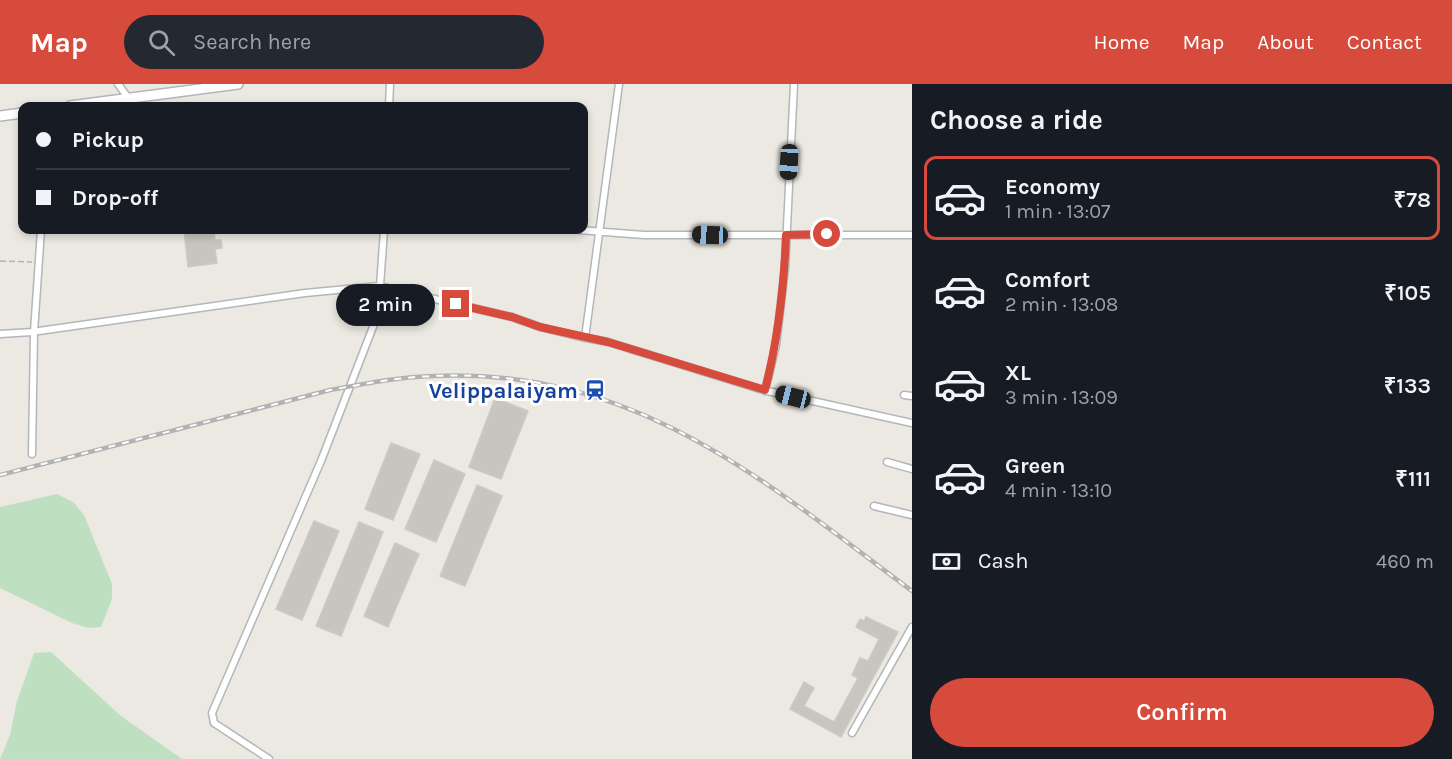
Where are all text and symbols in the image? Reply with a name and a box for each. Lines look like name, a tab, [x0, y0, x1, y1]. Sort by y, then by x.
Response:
search box	[124, 15, 544, 69]
text: Map	[30, 26, 88, 59]
icon: search	[145, 26, 178, 59]
text: Search here	[193, 29, 311, 55]
text: Home	[1094, 30, 1150, 54]
text: Map	[1183, 30, 1224, 54]
text: About	[1257, 30, 1314, 54]
text: Contact	[1347, 30, 1422, 54]
text: Choose a ride	[930, 104, 1103, 136]
text: Pickup	[72, 127, 144, 153]
car	[779, 144, 799, 180]
icon: car	[933, 171, 987, 225]
text: Economy	[1005, 174, 1100, 200]
text: Drop-off	[72, 185, 158, 211]
text: ₹78	[1394, 187, 1431, 213]
text: 1 min · 13:07	[1005, 200, 1110, 223]
route start	[813, 220, 840, 247]
car	[692, 225, 728, 245]
icon: car	[933, 264, 987, 318]
text: Comfort	[1005, 267, 1090, 293]
text: ₹105	[1384, 280, 1431, 306]
callout: 2 min	[336, 283, 435, 325]
route end	[442, 290, 469, 317]
text: 2 min	[358, 293, 413, 316]
text: 2 min · 13:08	[1005, 293, 1118, 316]
icon: car	[933, 357, 987, 411]
text: XL	[1005, 360, 1031, 386]
text: ₹133	[1384, 373, 1431, 399]
place label: Velippalaiyam	[429, 378, 578, 404]
station icon: Velippalaiyam	[583, 378, 607, 402]
car	[773, 384, 813, 410]
text: 3 min · 13:09	[1005, 386, 1118, 409]
icon: car	[933, 450, 987, 504]
text: Green	[1005, 453, 1066, 479]
text: ₹111	[1395, 466, 1431, 492]
text: 4 min · 13:10	[1005, 479, 1112, 502]
icon: cash	[930, 545, 963, 578]
text: Cash	[978, 548, 1028, 574]
text: 460 m	[1376, 550, 1434, 573]
button: Confirm	[930, 678, 1434, 747]

